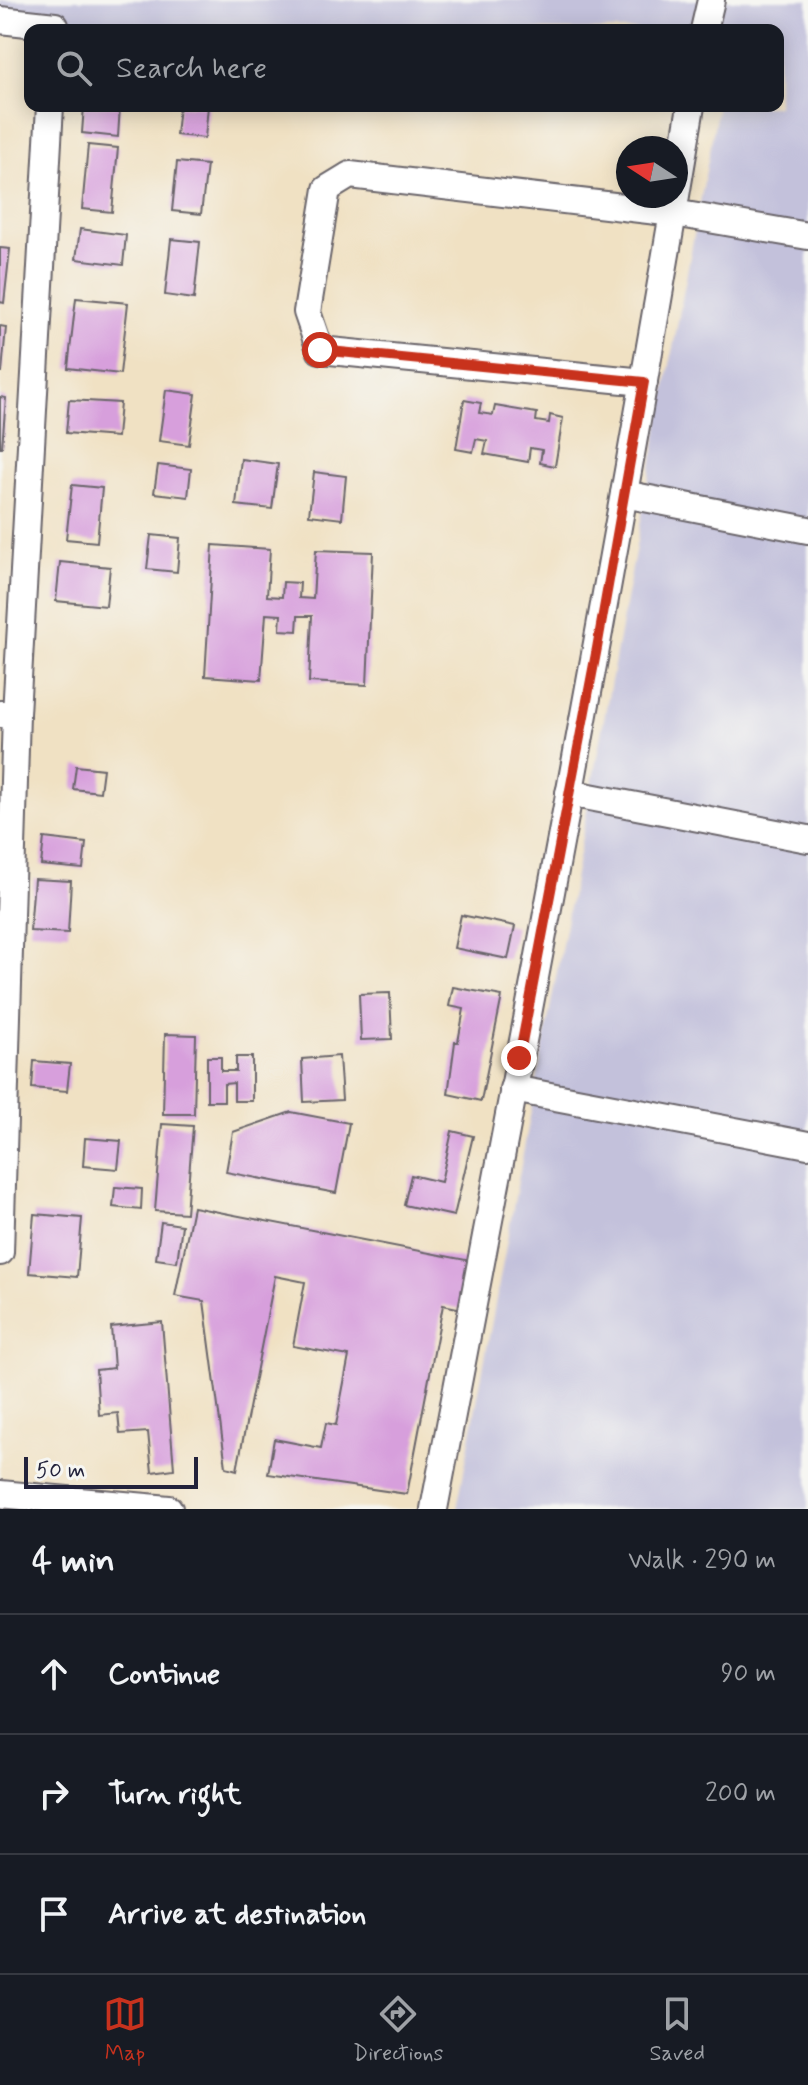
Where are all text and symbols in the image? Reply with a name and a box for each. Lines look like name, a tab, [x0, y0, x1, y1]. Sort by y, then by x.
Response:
search box	[24, 24, 784, 112]
icon: search	[52, 46, 96, 90]
text: Search here	[116, 49, 267, 88]
north arrow	[616, 136, 688, 208]
route start	[302, 332, 338, 368]
route end	[501, 1040, 537, 1076]
scale bar	[24, 1453, 198, 1489]
text: 50 m	[36, 1457, 85, 1485]
text: 4 min	[32, 1539, 115, 1584]
text: Walk · 290 m	[628, 1544, 776, 1578]
icon: ahead	[32, 1652, 76, 1696]
text: Continue	[108, 1655, 220, 1694]
text: 90 m	[721, 1657, 776, 1691]
icon: right	[32, 1772, 76, 1816]
text: Turn right	[108, 1775, 241, 1814]
text: 200 m	[705, 1777, 776, 1811]
icon: arrive	[32, 1892, 76, 1936]
text: Arrive at destination	[108, 1895, 366, 1934]
tab: Map	[103, 1992, 147, 2068]
tab: Directions	[353, 1992, 443, 2068]
tab: Saved	[649, 1992, 705, 2068]

